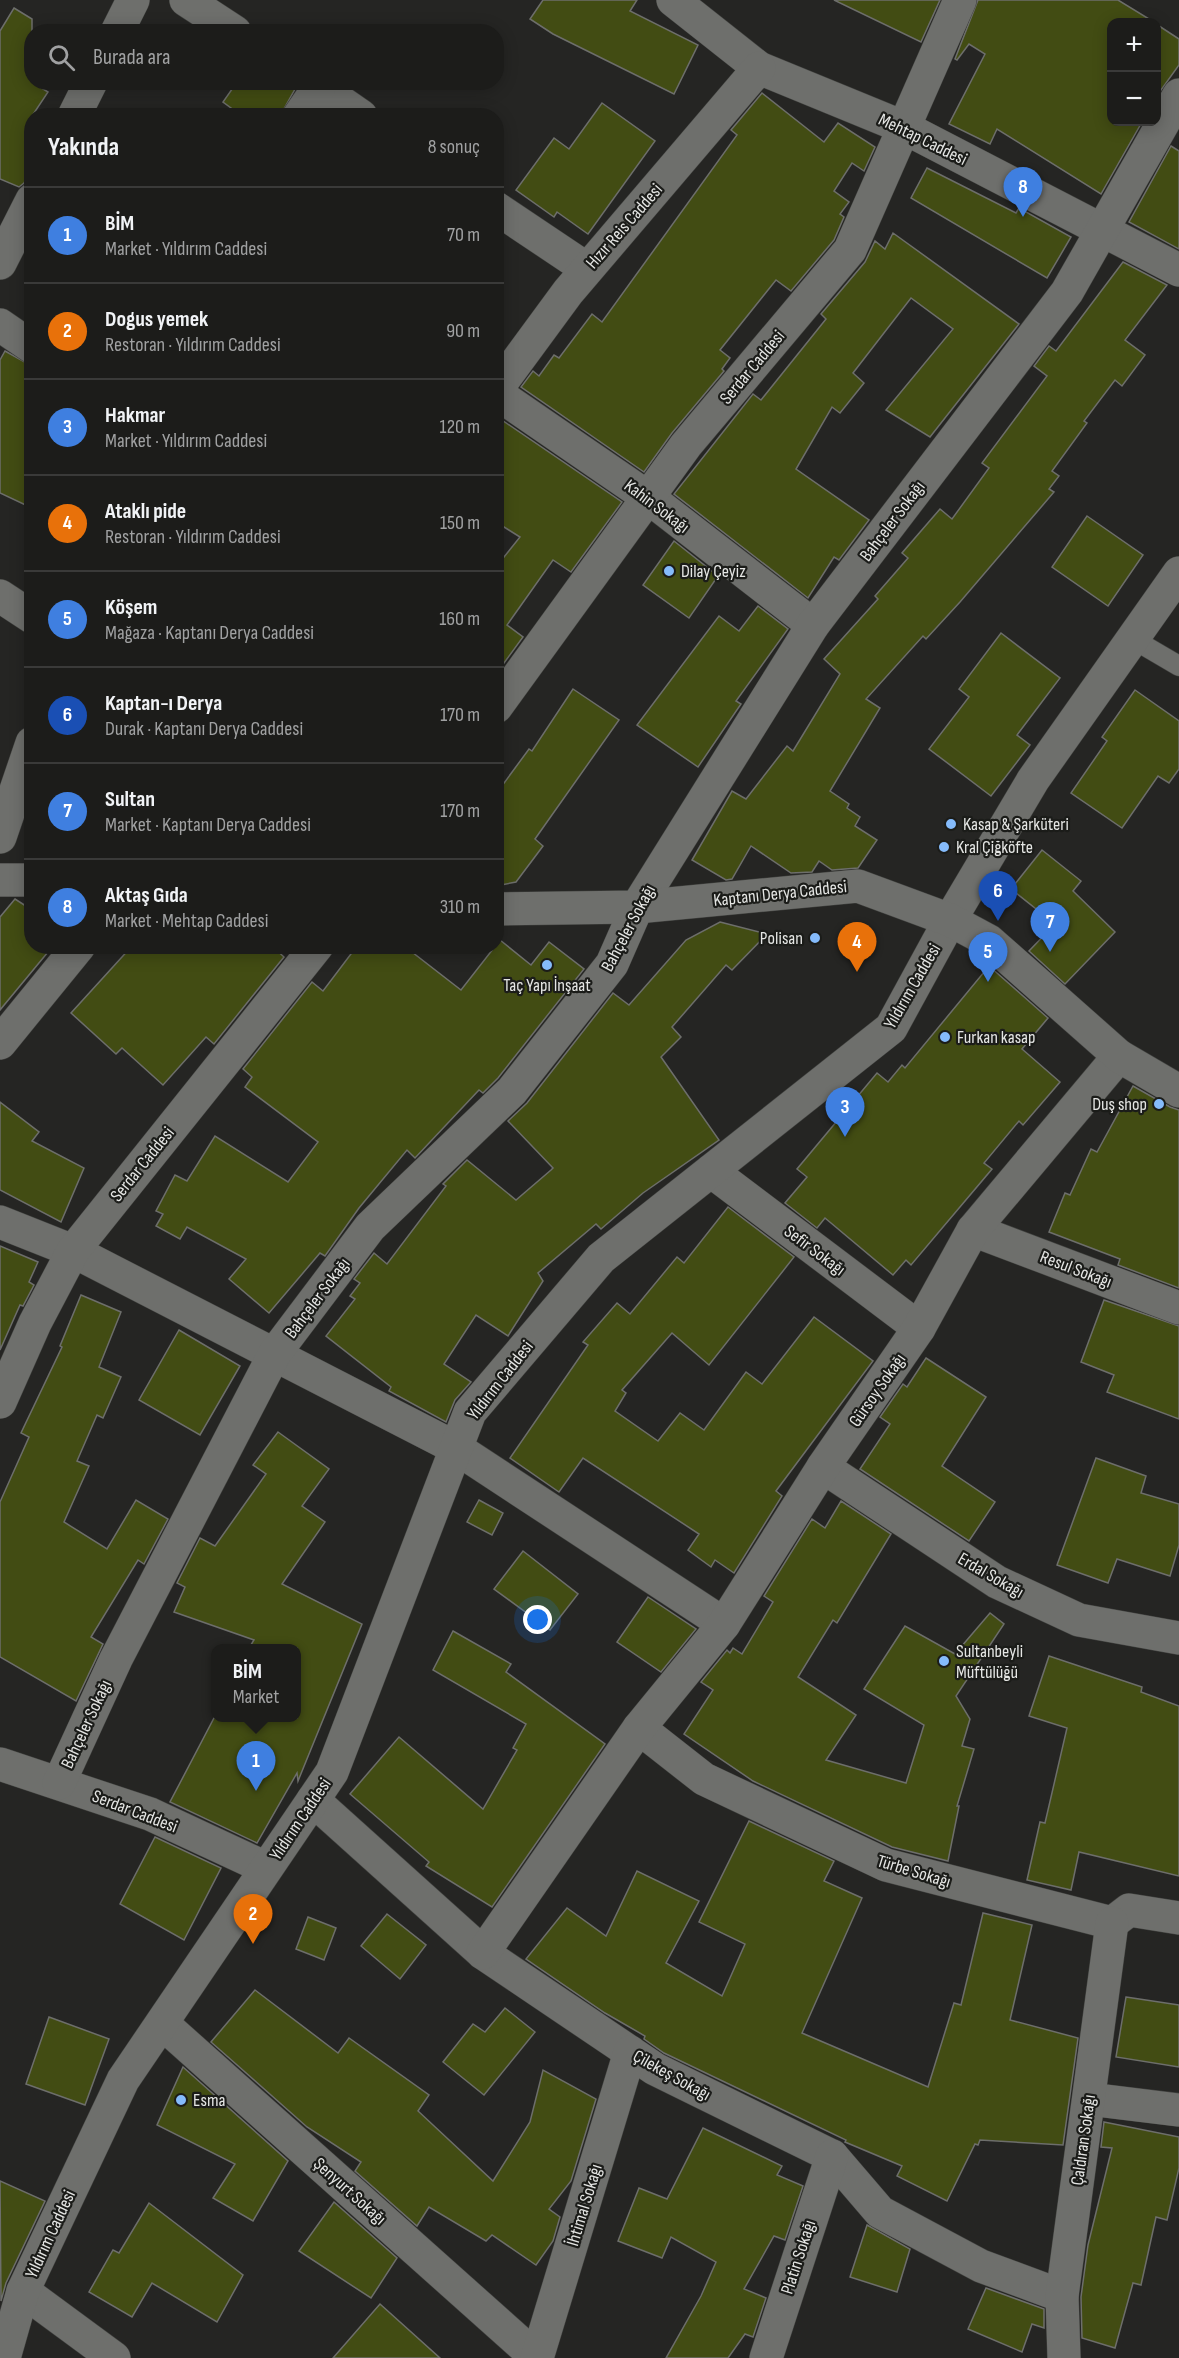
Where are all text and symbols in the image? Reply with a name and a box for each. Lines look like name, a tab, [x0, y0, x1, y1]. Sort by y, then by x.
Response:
map controls	[1107, 18, 1161, 126]
button: +	[1107, 18, 1161, 72]
search box	[24, 24, 504, 90]
icon: search	[45, 41, 78, 74]
text: Burada ara	[93, 44, 170, 71]
button: −	[1107, 72, 1161, 126]
street label: Mehtap Caddesi	[875, 109, 970, 170]
text: Yakında	[48, 132, 119, 163]
text: 8 sonuç	[428, 135, 480, 159]
pin: 8	[1004, 168, 1042, 217]
street label: Hızır Reis Caddesi	[582, 180, 667, 273]
text: BİM	[105, 210, 134, 237]
text: 1	[64, 223, 71, 247]
text: 70 m	[447, 223, 480, 247]
text: Market · Yıldırım Caddesi	[105, 237, 267, 261]
text: Dogus yemek	[105, 306, 208, 333]
text: 2	[63, 319, 72, 343]
text: 90 m	[446, 319, 480, 343]
street label: Serdar Caddesi	[716, 326, 789, 408]
text: Restoran · Yıldırım Caddesi	[105, 333, 281, 357]
text: Hakmar	[105, 402, 165, 429]
text: 3	[63, 415, 72, 439]
text: 120 m	[440, 415, 480, 439]
text: Market · Yıldırım Caddesi	[105, 429, 267, 453]
street label: Kahin Sokağı	[620, 475, 693, 538]
street label: Bahçeler Sokağı	[855, 477, 929, 566]
text: Ataklı pide	[105, 498, 186, 525]
text: 4	[63, 511, 72, 535]
text: 150 m	[440, 511, 480, 535]
text: Restoran · Yıldırım Caddesi	[105, 525, 281, 549]
place label: Dilay Çeyiz	[681, 561, 746, 582]
marker: Dilay Çeyiz	[662, 564, 676, 578]
text: Köşem	[105, 594, 157, 621]
text: 5	[63, 607, 72, 631]
text: 160 m	[439, 607, 480, 631]
text: Mağaza · Kaptanı Derya Caddesi	[105, 621, 314, 645]
text: Kaptan-ı Derya	[105, 690, 222, 717]
text: 6	[63, 703, 72, 727]
text: 170 m	[440, 703, 480, 727]
text: Durak · Kaptanı Derya Caddesi	[105, 717, 303, 741]
text: Sultan	[105, 786, 155, 813]
text: 7	[63, 799, 72, 823]
text: 170 m	[440, 799, 480, 823]
text: Market · Kaptanı Derya Caddesi	[105, 813, 311, 837]
place label: Kasap & Şarküteri	[963, 814, 1069, 835]
marker: Kasap & Şarküteri	[944, 817, 958, 831]
place label: Kral Çiğköfte	[956, 837, 1033, 858]
marker: Kral Çiğköfte	[937, 840, 951, 854]
pin: 6	[978, 872, 1018, 921]
street label: Kaptanı Derya Caddesi	[712, 876, 848, 911]
street label: Bahçeler Sokağı	[597, 881, 660, 975]
text: Aktaş Gıda	[105, 882, 188, 909]
text: 8	[63, 895, 72, 919]
text: 310 m	[440, 895, 480, 919]
pin: 7	[1030, 902, 1070, 952]
text: Market · Mehtap Caddesi	[105, 909, 269, 933]
pin: 4	[838, 922, 876, 972]
place label: Polisan	[760, 928, 803, 949]
marker: Polisan	[808, 931, 822, 945]
pin: 5	[968, 932, 1008, 982]
street label: Yıldırım Caddesi	[880, 940, 945, 1033]
marker: Taç Yapı İnşaat	[540, 958, 554, 972]
place label: Taç Yapı İnşaat	[503, 975, 591, 996]
place label: Furkan kasap	[957, 1027, 1035, 1048]
marker: Furkan kasap	[938, 1030, 952, 1044]
pin: 3	[826, 1088, 864, 1137]
place label: Duş shop	[1092, 1094, 1147, 1115]
marker: Duş shop	[1152, 1097, 1166, 1111]
street label: Serdar Caddesi	[106, 1123, 179, 1206]
street label: Sefir Sokağı	[780, 1221, 849, 1280]
street label: Resul Sokağı	[1037, 1246, 1115, 1293]
street label: Bahçeler Sokağı	[280, 1254, 354, 1343]
street label: Yıldırım Caddesi	[463, 1337, 538, 1424]
street label: Gürsoy Sokağı	[845, 1350, 910, 1431]
street label: Erdal Sokağı	[954, 1548, 1027, 1603]
your location	[523, 1605, 552, 1634]
place label: Sultanbeyli Müftülüğü	[956, 1641, 1023, 1683]
popup	[211, 1644, 301, 1722]
marker: Sultanbeyli Müftülüğü	[937, 1654, 951, 1668]
text: BİM	[233, 1658, 262, 1685]
street label: Bahçeler Sokağı	[57, 1677, 116, 1772]
text: Market	[233, 1685, 279, 1709]
pin: 1	[236, 1742, 276, 1791]
street label: Yıldırım Caddesi	[265, 1774, 336, 1864]
street label: Serdar Caddesi	[89, 1786, 180, 1837]
street label: Türbe Sokağı	[875, 1850, 953, 1893]
pin: 2	[234, 1894, 272, 1944]
street label: Çilekeş Sokağı	[629, 2046, 714, 2105]
place label: Esma	[193, 2090, 225, 2111]
marker: Esma	[174, 2093, 188, 2107]
street label: Çaldıran Sokağı	[1067, 2093, 1100, 2187]
street label: Şenyurt Sokağı	[309, 2153, 390, 2229]
street label: İhtimal Sokağı	[562, 2162, 607, 2249]
street label: Yıldırım Caddesi	[21, 2187, 80, 2282]
street label: Platin Sokağı	[777, 2217, 820, 2297]

